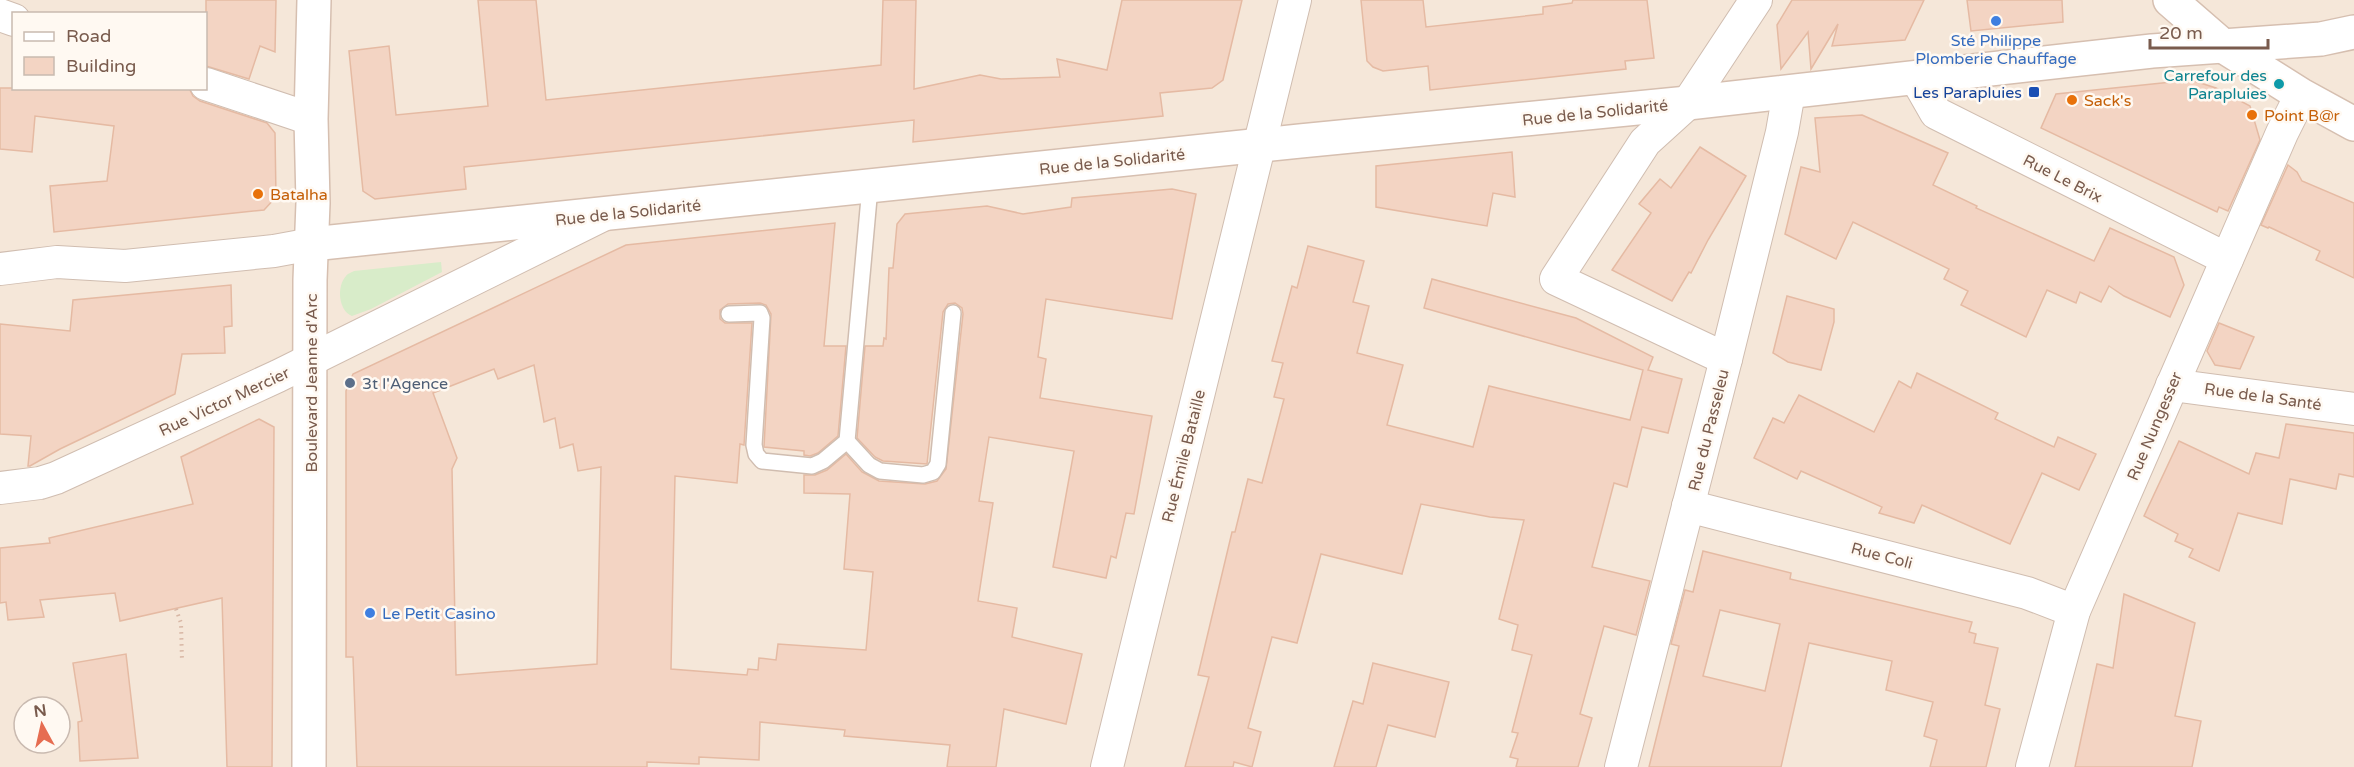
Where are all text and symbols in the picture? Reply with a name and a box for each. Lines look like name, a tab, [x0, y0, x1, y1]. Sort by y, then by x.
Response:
legend	[12, 12, 207, 90]
scale bar	[2150, 12, 2268, 50]
marker: Sté Philippe Plomberie Chauffage	[1989, 14, 2003, 28]
text: 20 m	[2159, 22, 2203, 44]
text: Road	[66, 25, 111, 47]
place label: Sté Philippe Plomberie Chauffage	[1915, 31, 2077, 69]
text: Building	[66, 55, 136, 77]
place label: Carrefour des Parapluies	[2164, 66, 2267, 104]
marker: Carrefour des Parapluies	[2272, 77, 2286, 91]
place label: Les Parapluies	[1913, 83, 2022, 103]
marker: Les Parapluies	[2027, 85, 2041, 99]
place label: Sack's	[2084, 91, 2131, 111]
marker: Sack's	[2065, 93, 2079, 107]
street label: Rue de la Solidarité	[1521, 95, 1669, 131]
place label: Point B@r	[2264, 106, 2341, 126]
marker: Point B@r	[2245, 108, 2259, 122]
street label: Rue de la Solidarité	[1038, 144, 1186, 180]
street label: Rue Le Brix	[2019, 150, 2106, 207]
place label: Batalha	[270, 185, 328, 205]
marker: Batalha	[251, 187, 265, 201]
street label: Rue de la Solidarité	[554, 195, 702, 231]
street label: Boulevard Jeanne d'Arc	[302, 293, 322, 473]
street label: Rue Victor Mercier	[156, 363, 294, 441]
street label: Rue du Passeleu	[1684, 367, 1734, 493]
street label: Rue Nungesser	[2123, 368, 2187, 484]
place label: 3t l'Agence	[362, 374, 448, 394]
marker: 3t l'Agence	[343, 376, 357, 390]
street label: Rue de la Santé	[2203, 379, 2323, 415]
street label: Rue Émile Bataille	[1158, 388, 1210, 525]
street label: Rue Coli	[1849, 538, 1915, 574]
place label: Le Petit Casino	[382, 604, 496, 624]
marker: Le Petit Casino	[363, 606, 377, 620]
north arrow	[12, 695, 72, 755]
text: N	[32, 700, 48, 722]

